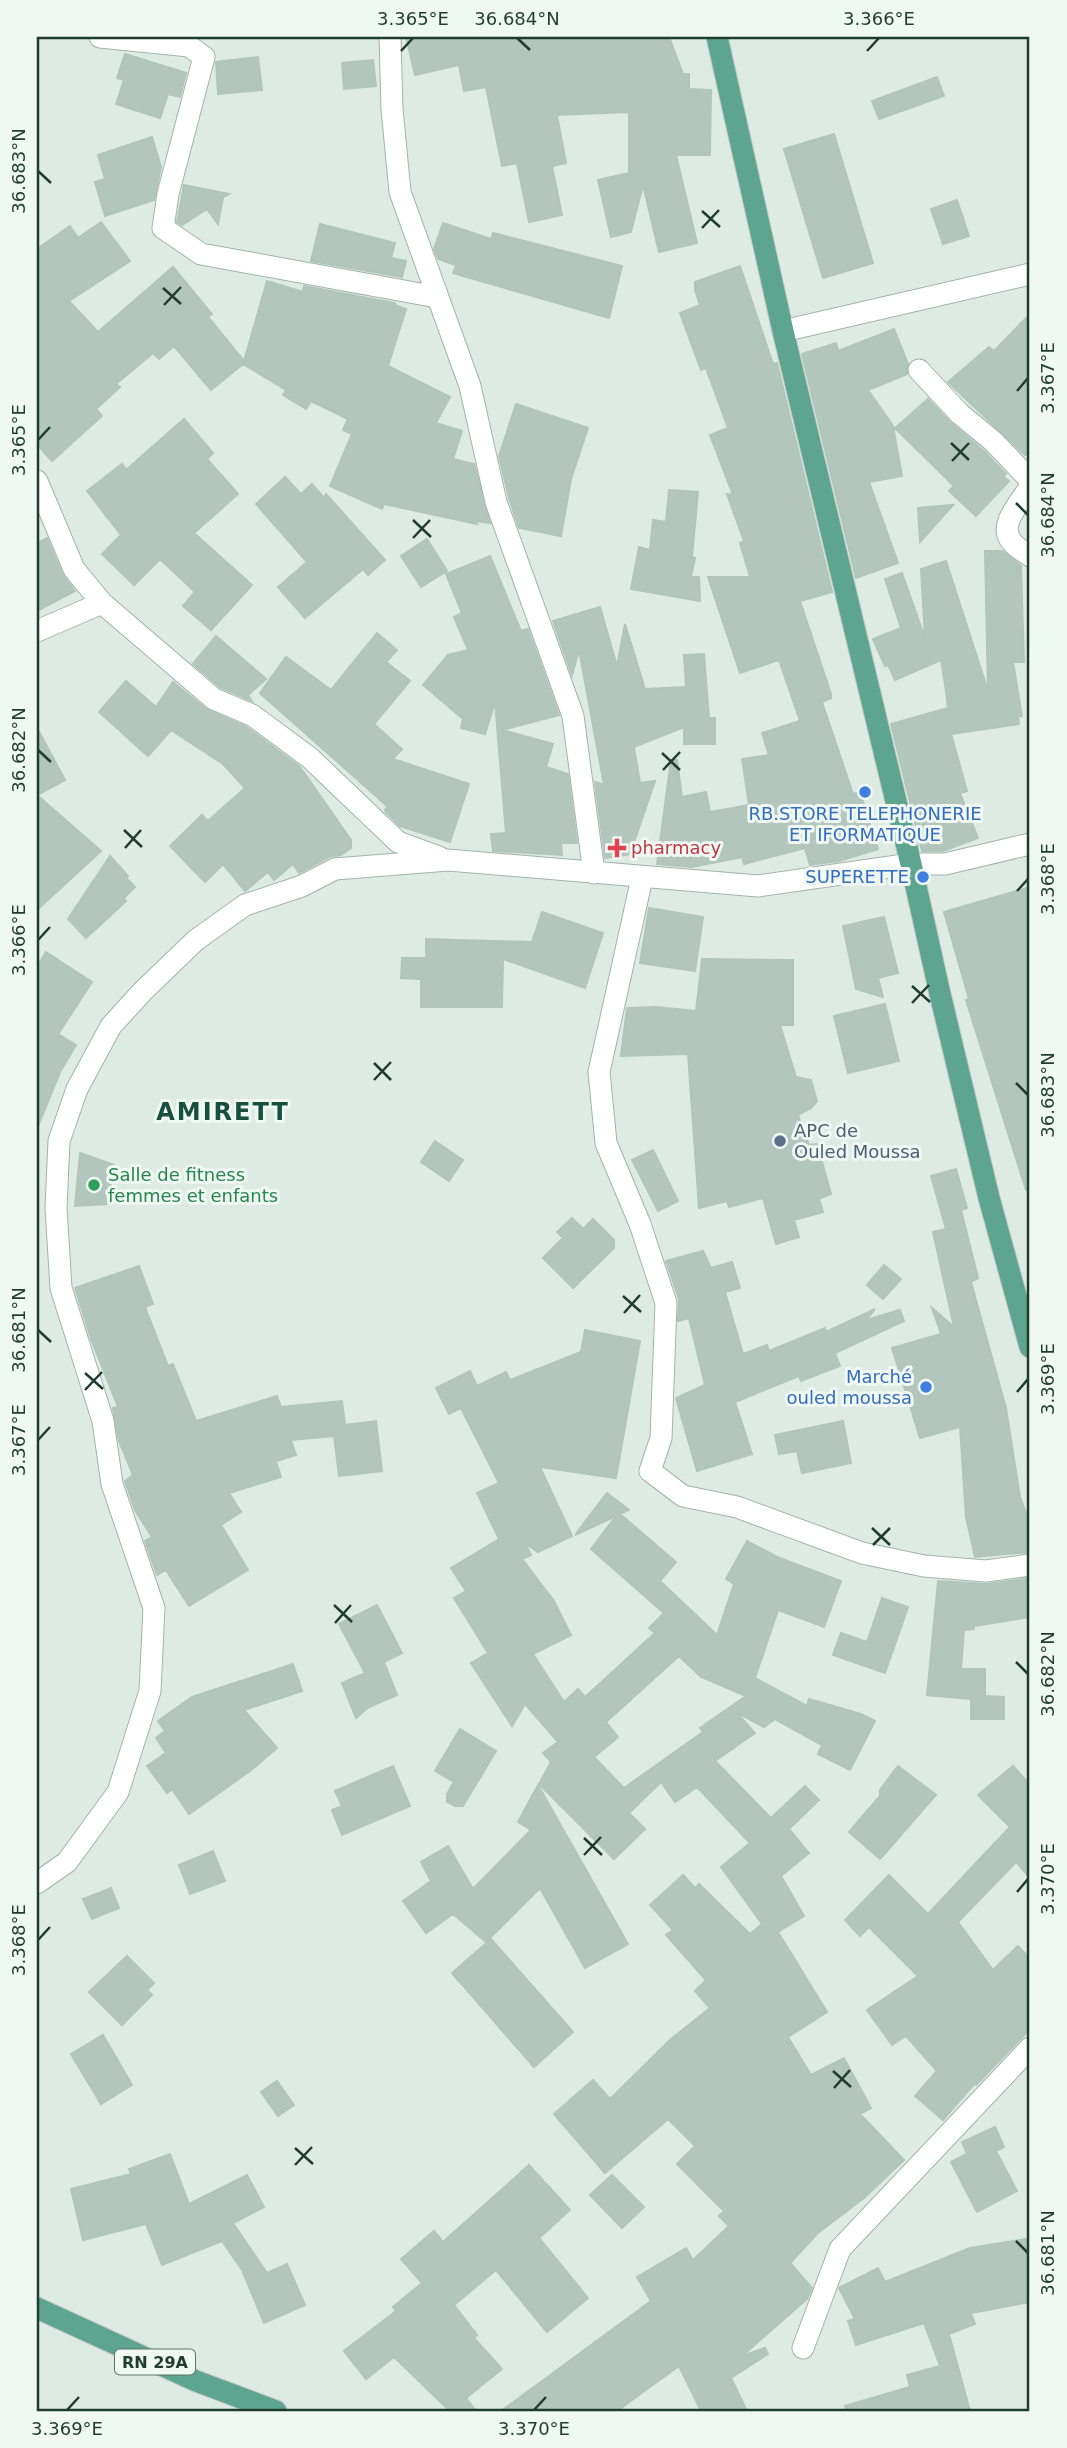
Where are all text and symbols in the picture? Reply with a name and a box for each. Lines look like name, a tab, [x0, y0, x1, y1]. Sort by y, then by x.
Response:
text: 3.365°E	[377, 8, 449, 29]
text: 36.684°N	[474, 8, 560, 29]
text: 3.366°E	[843, 8, 915, 29]
text: 36.683°N	[8, 128, 29, 214]
text: 3.367°E	[1037, 342, 1058, 414]
text: 3.365°E	[8, 404, 29, 476]
text: 36.684°N	[1037, 472, 1058, 558]
text: 36.682°N	[8, 707, 29, 793]
marker: RB.STORE TELEPHONERIE ET IFORMATIQUE	[857, 784, 873, 800]
place label: RB.STORE TELEPHONERIE ET IFORMATIQUE	[748, 803, 982, 845]
place label: pharmacy	[631, 837, 721, 858]
marker: pharmacy	[609, 840, 625, 856]
text: 3.368°E	[1037, 843, 1058, 915]
place label: SUPERETTE	[805, 866, 909, 887]
marker: SUPERETTE	[915, 869, 931, 885]
text: 3.366°E	[8, 904, 29, 976]
text: 36.683°N	[1037, 1052, 1058, 1138]
district label: AMIRETT	[156, 1098, 290, 1126]
place label: APC de Ouled Moussa	[794, 1120, 921, 1162]
marker: APC de Ouled Moussa	[772, 1133, 788, 1149]
place label: Salle de fitness femmes et enfants	[108, 1164, 278, 1206]
marker: Salle de fitness femmes et enfants	[86, 1177, 102, 1193]
text: 36.681°N	[8, 1287, 29, 1373]
text: 3.369°E	[1037, 1343, 1058, 1415]
place label: Marché ouled moussa	[787, 1366, 912, 1408]
marker: Marché ouled moussa	[918, 1379, 934, 1395]
text: 3.367°E	[8, 1404, 29, 1476]
text: 36.682°N	[1037, 1631, 1058, 1717]
text: 3.370°E	[1037, 1843, 1058, 1915]
text: 3.368°E	[8, 1904, 29, 1976]
text: 36.681°N	[1037, 2210, 1058, 2296]
road number: RN 29A	[115, 2350, 195, 2374]
text: 3.369°E	[31, 2418, 103, 2439]
text: 3.370°E	[498, 2418, 570, 2439]

